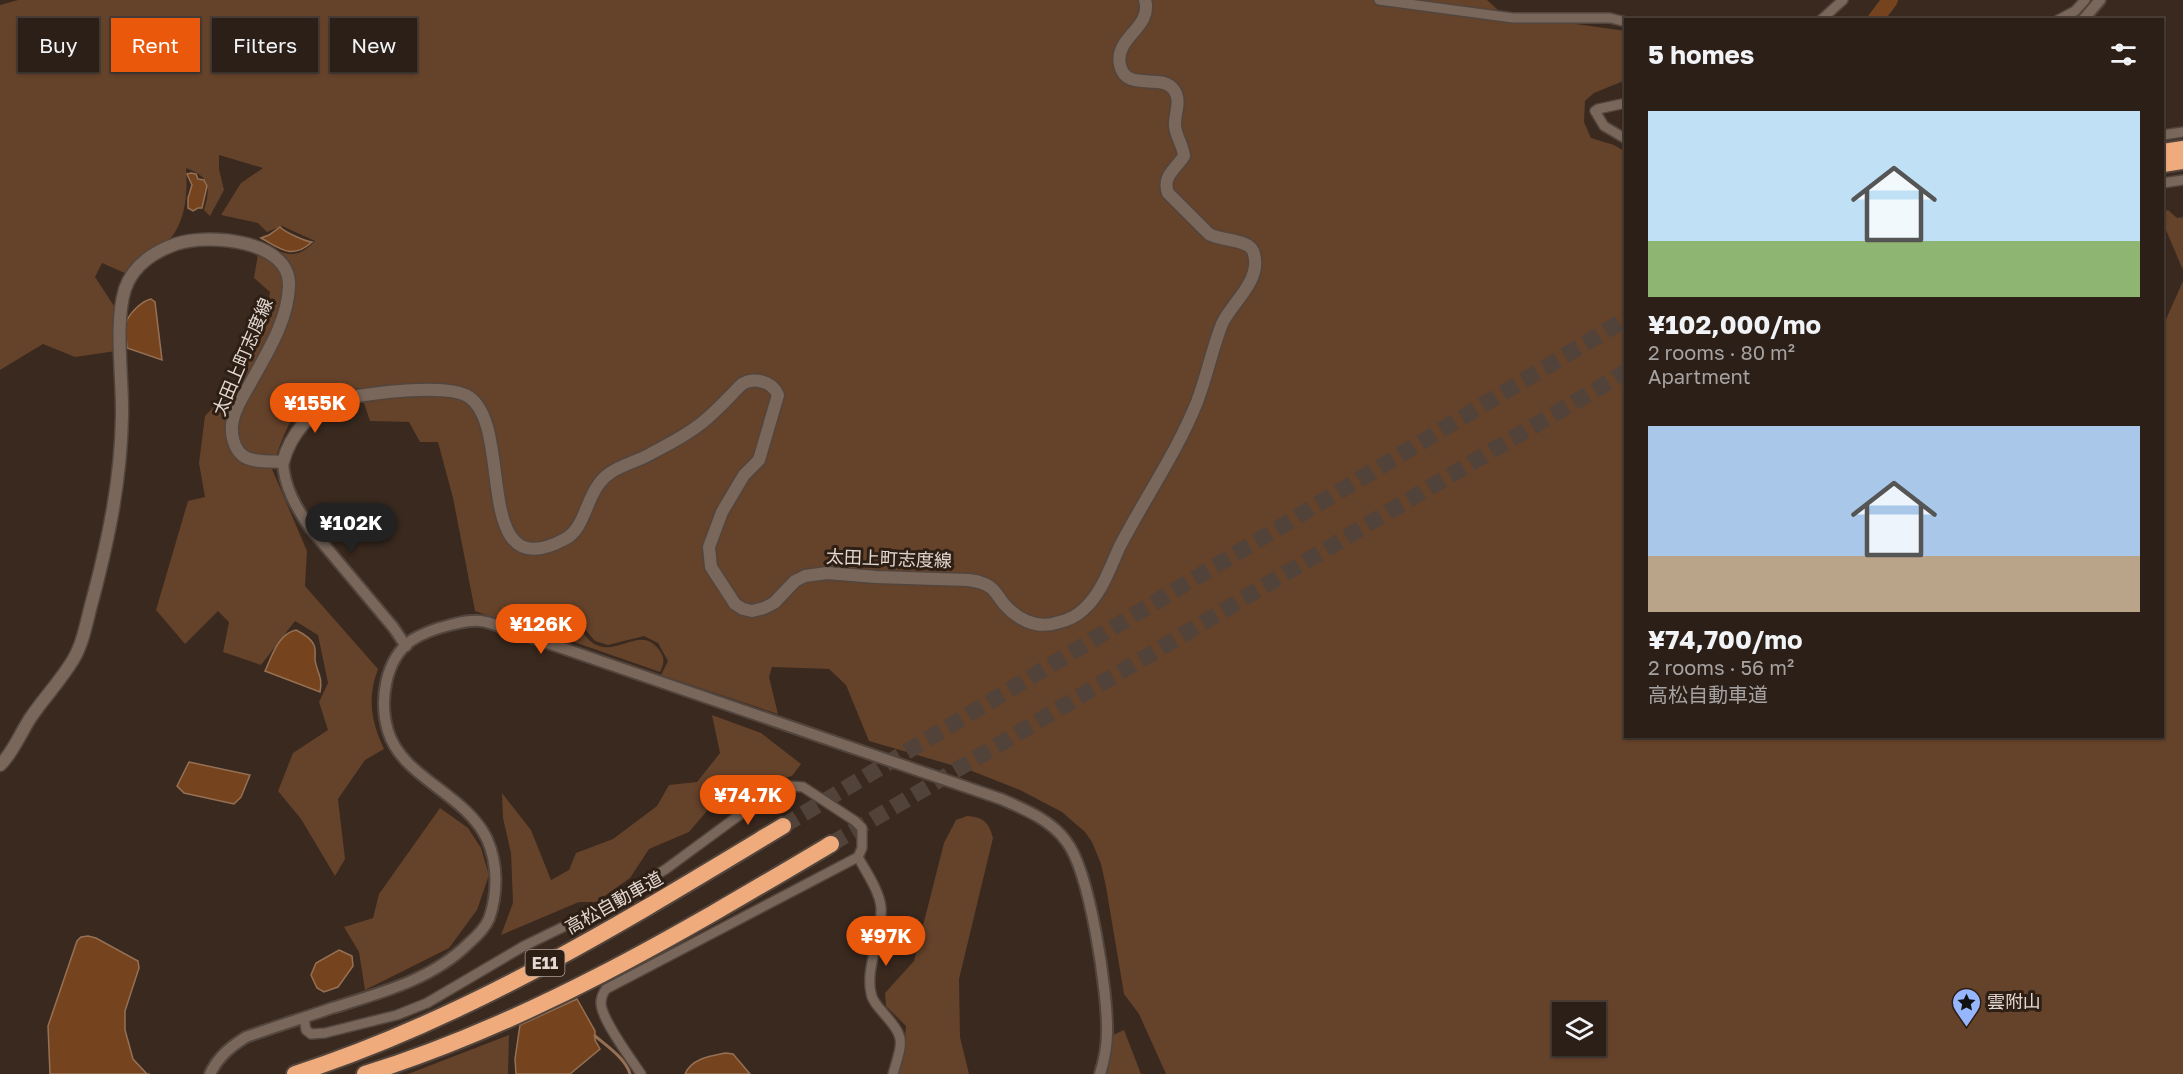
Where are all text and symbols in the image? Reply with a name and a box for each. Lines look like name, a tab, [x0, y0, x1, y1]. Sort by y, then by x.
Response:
chip: Buy	[18, 18, 99, 72]
chip: Rent	[111, 18, 200, 72]
chip: Filters	[212, 18, 318, 72]
chip: New	[330, 18, 417, 72]
icon: filters	[2107, 38, 2140, 71]
text: 5 homes	[1648, 39, 1754, 70]
icon: home	[1840, 150, 1948, 258]
street label: 太田上町志度線	[207, 294, 277, 419]
text: ¥102,000/mo	[1648, 309, 1821, 340]
text: 2 rooms · 80 m²	[1648, 340, 1795, 364]
text: Apartment	[1648, 364, 1751, 388]
pin: ¥155K	[273, 383, 357, 434]
text: ¥155K	[284, 390, 346, 414]
icon: home	[1840, 465, 1948, 573]
pin: ¥102K	[309, 503, 393, 554]
text: ¥102K	[319, 510, 383, 534]
street label: 太田上町志度線	[826, 545, 952, 571]
pin: ¥126K	[499, 604, 583, 655]
text: ¥126K	[510, 611, 572, 635]
text: ¥74,700/mo	[1648, 624, 1803, 655]
text: 2 rooms · 56 m²	[1648, 655, 1794, 679]
text: 高松自動車道	[1648, 682, 1768, 706]
pin: ¥74.7K	[699, 775, 797, 826]
text: ¥74.7K	[714, 782, 782, 806]
street label: 高松自動車道	[561, 866, 666, 938]
pin: ¥97K	[850, 916, 922, 967]
text: ¥97K	[860, 923, 912, 947]
road number: E11	[526, 950, 564, 976]
place icon: 雲附山	[1950, 986, 1982, 1028]
place label: 雲附山	[1987, 990, 2041, 1012]
map controls	[1552, 1002, 1606, 1056]
button: layers	[1552, 1002, 1606, 1056]

